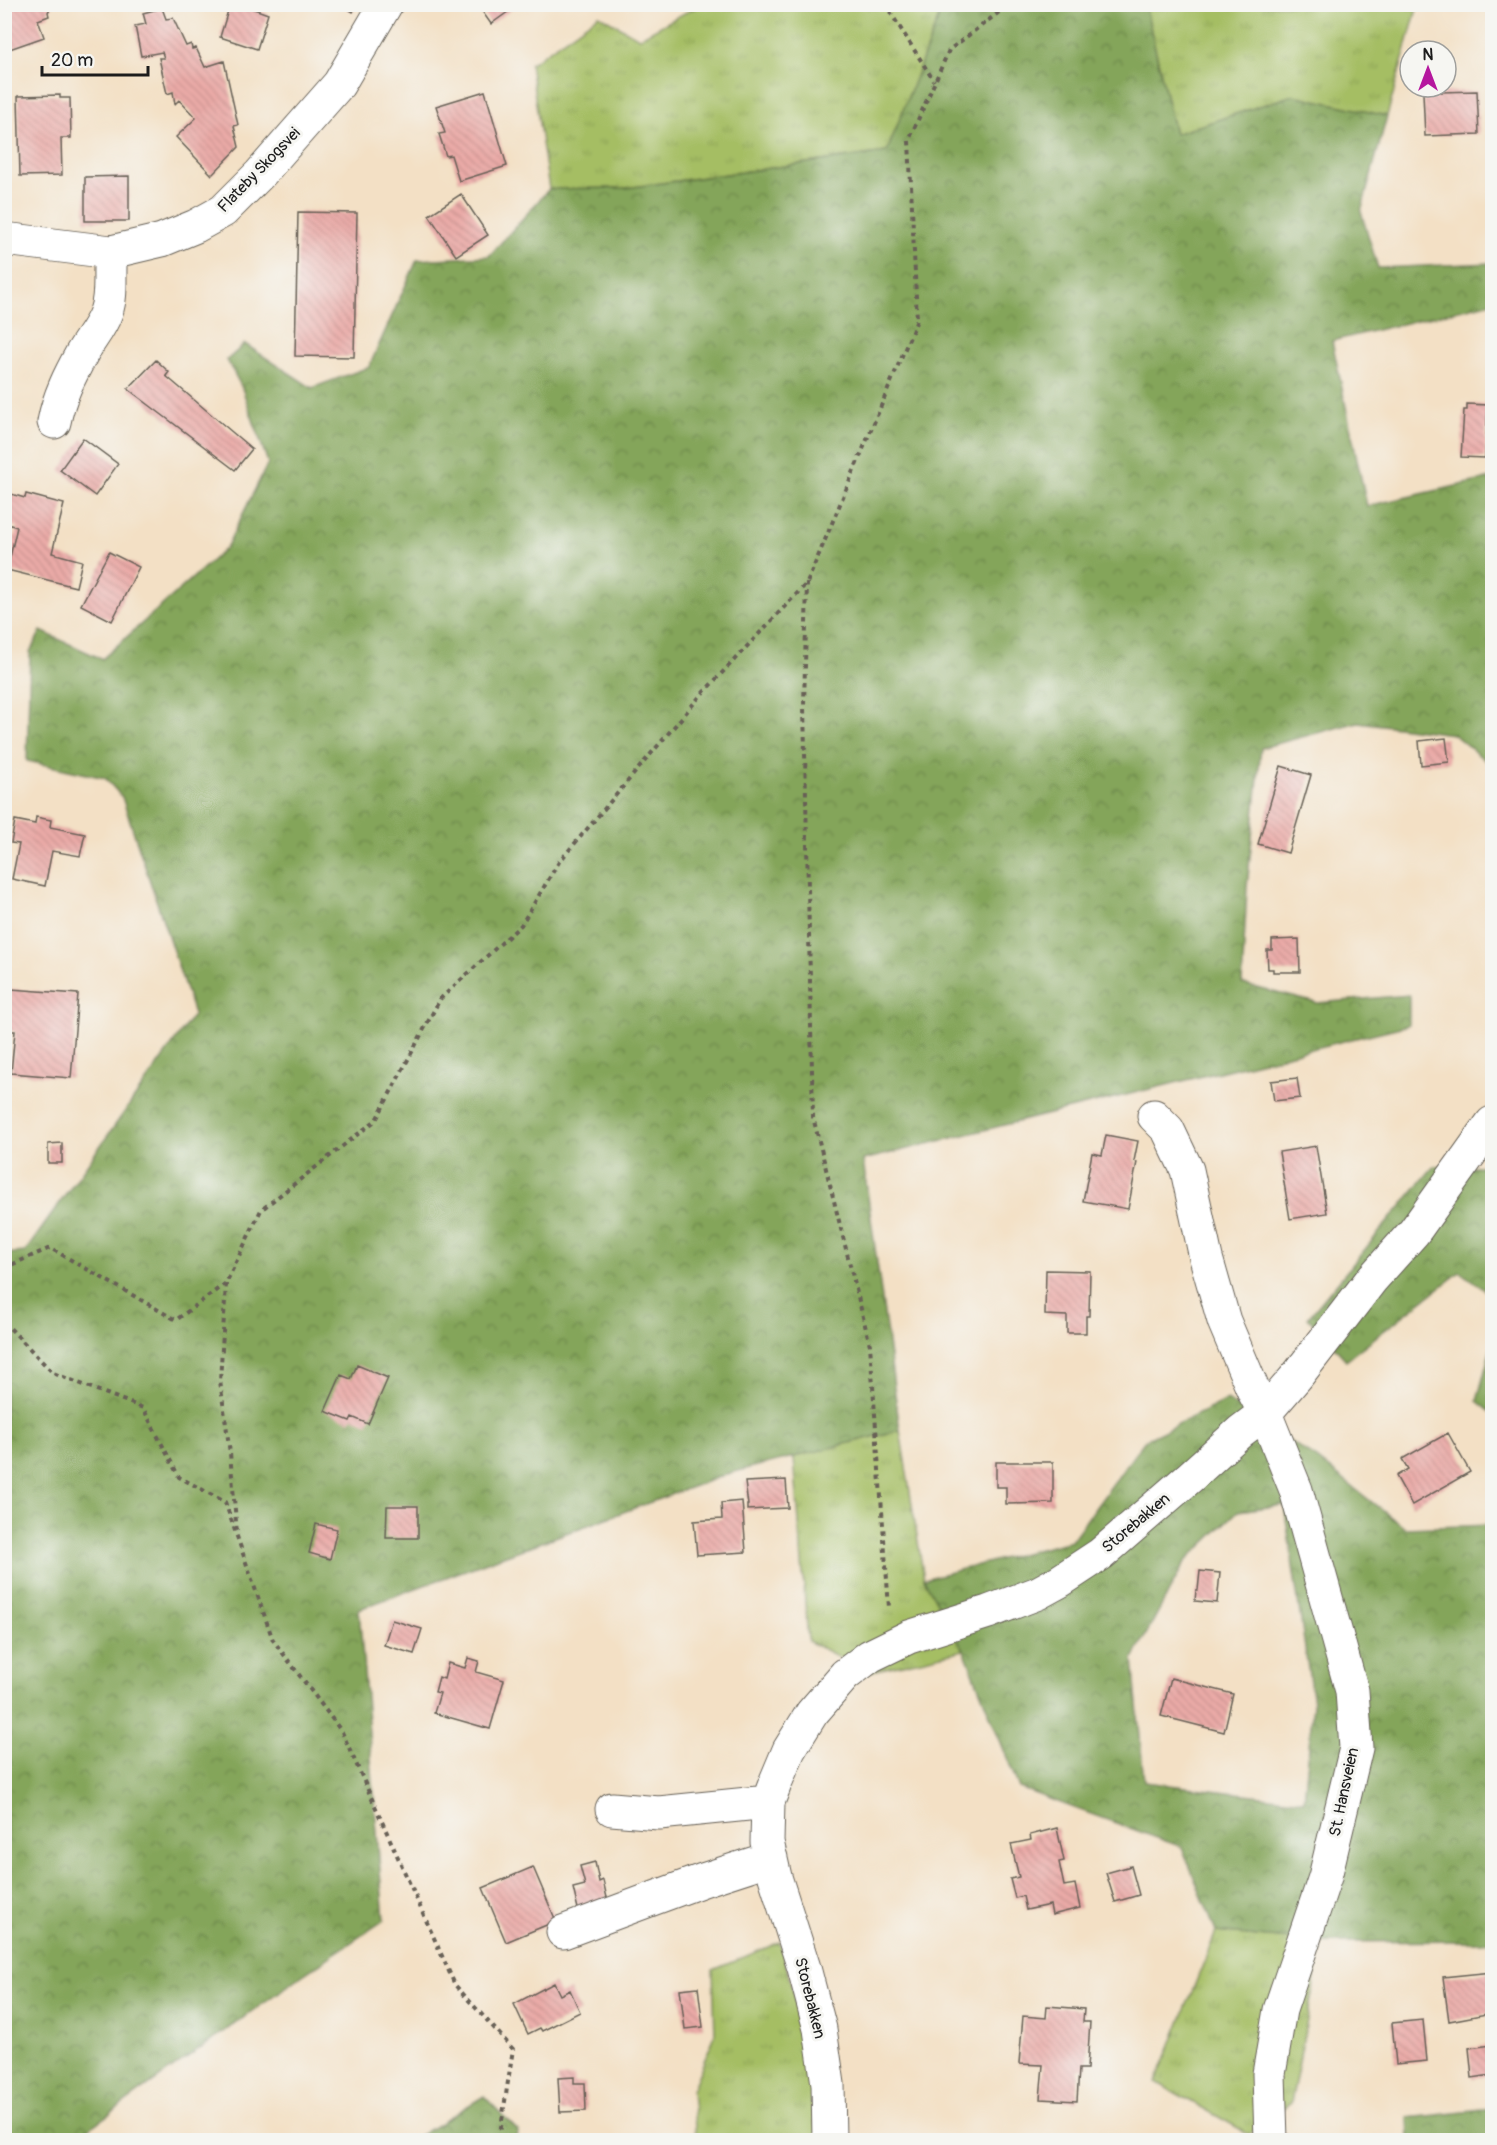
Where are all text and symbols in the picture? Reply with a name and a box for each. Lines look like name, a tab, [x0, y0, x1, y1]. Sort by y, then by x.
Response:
scale bar	[42, 39, 148, 77]
north arrow	[1398, 39, 1458, 99]
text: N	[1423, 45, 1434, 65]
text: 20 m	[51, 49, 93, 72]
street label: Flateby Skogsvei	[213, 123, 305, 217]
street label: Storebakken	[1098, 1489, 1174, 1557]
street label: St. Hansveien	[1325, 1746, 1363, 1838]
street label: Storebakken	[790, 1955, 830, 2041]

